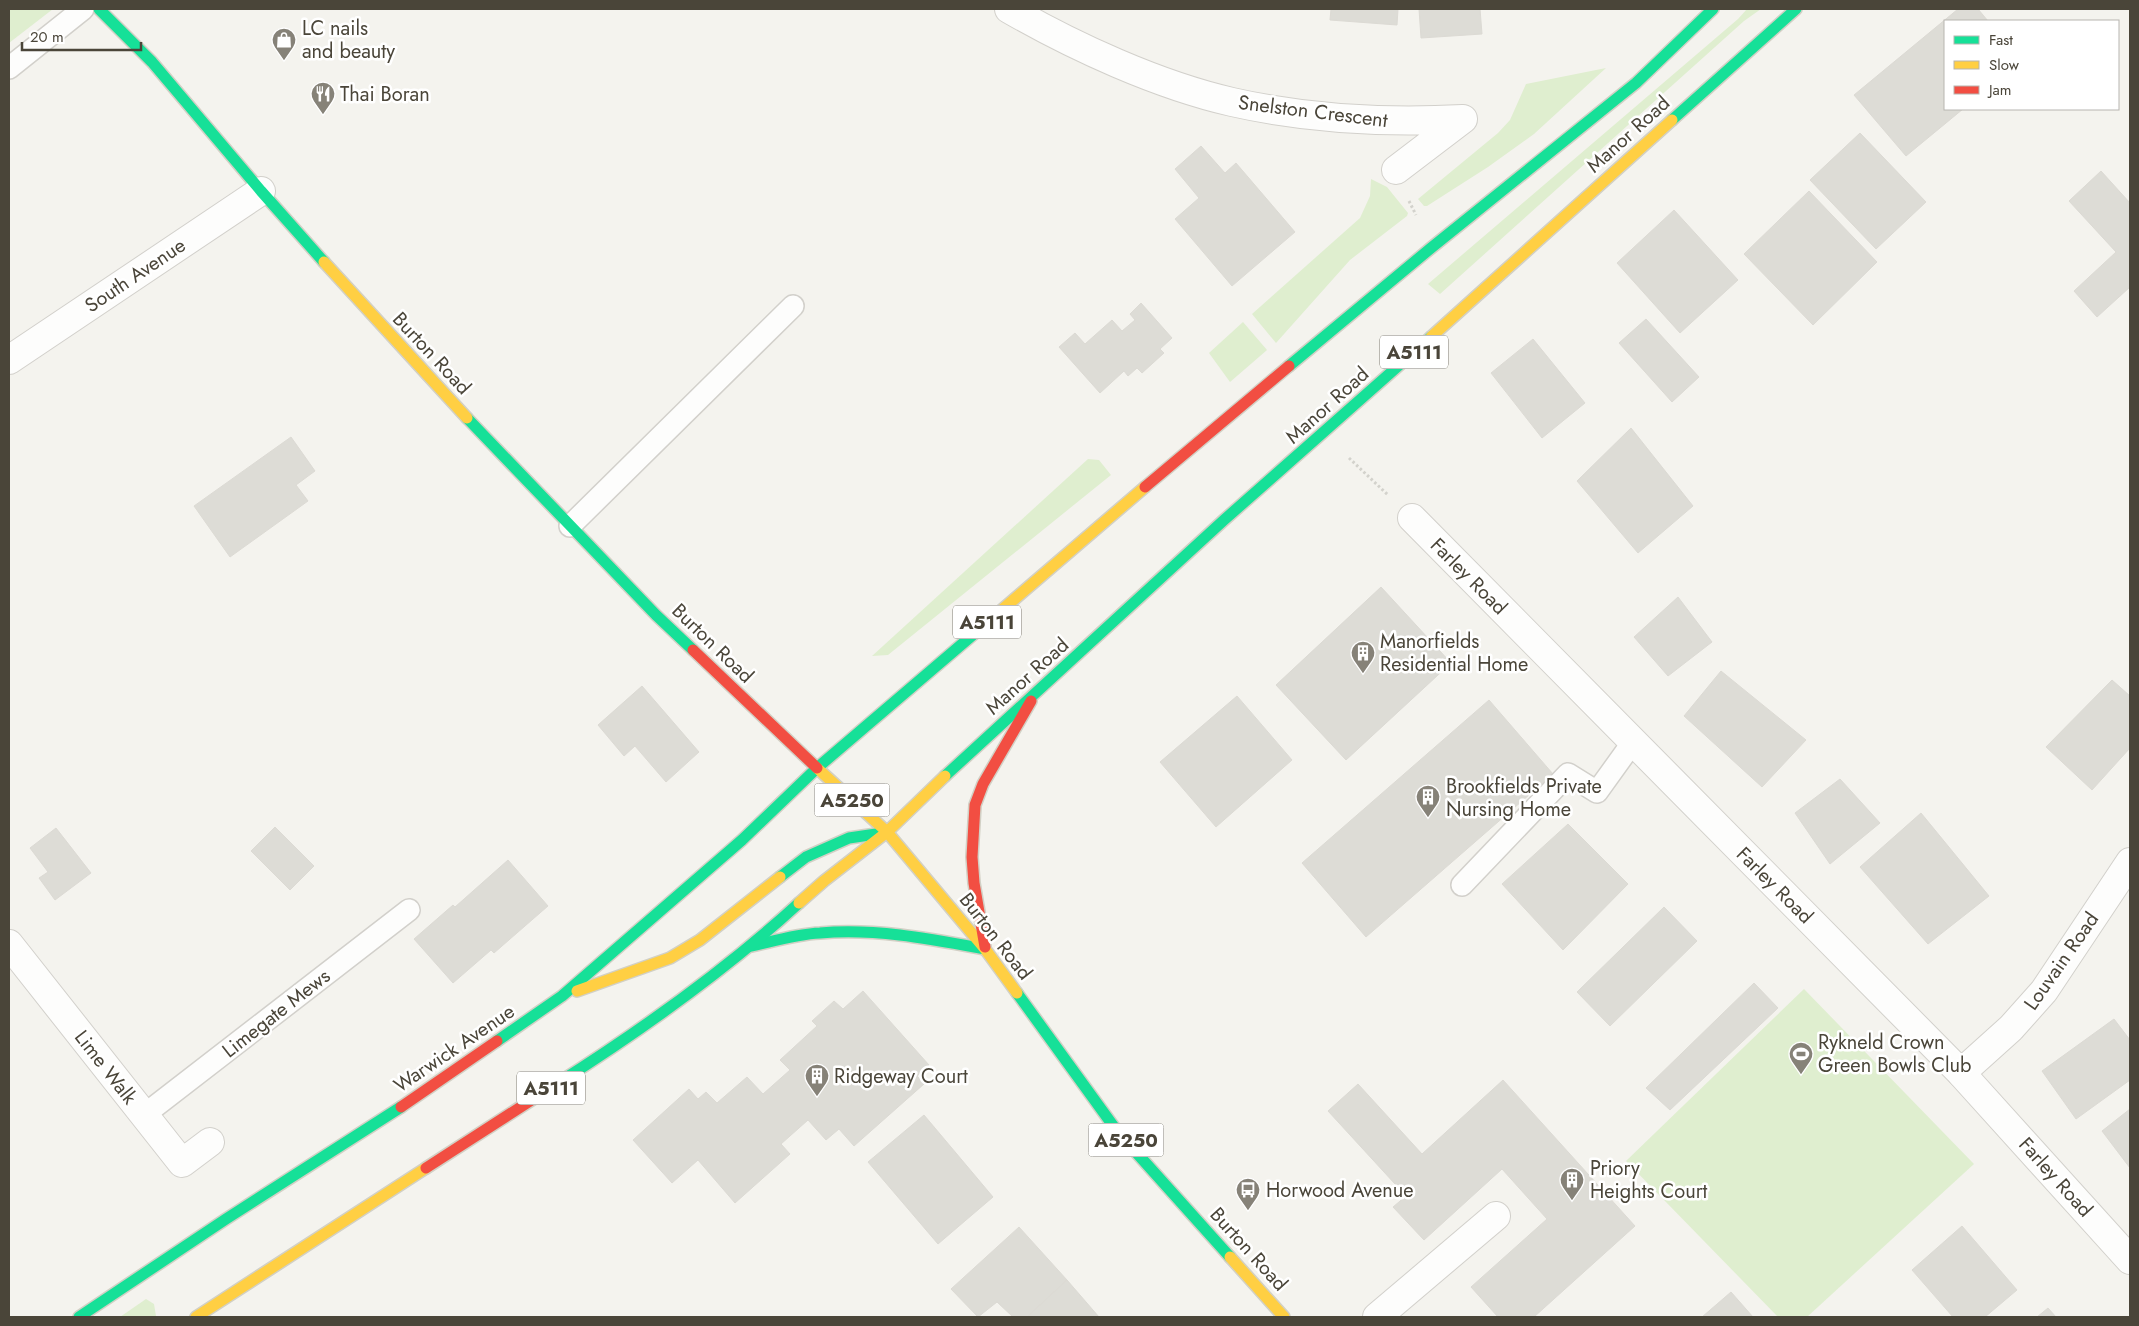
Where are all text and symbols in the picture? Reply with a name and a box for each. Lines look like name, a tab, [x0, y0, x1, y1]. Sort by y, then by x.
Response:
place label: LC nails and beauty	[302, 14, 395, 66]
scale bar	[22, 20, 141, 52]
legend	[1944, 20, 2119, 110]
text: 20 m	[30, 26, 64, 48]
shop icon: LC nails and beauty	[271, 27, 297, 61]
text: Fast	[1989, 29, 2013, 51]
text: Slow	[1989, 54, 2020, 76]
text: Jam	[1987, 79, 2012, 101]
place label: Thai Boran	[340, 80, 430, 109]
restaurant icon: Thai Boran	[310, 81, 336, 115]
street label: Snelston Crescent	[1237, 88, 1390, 135]
street label: Manor Road	[1580, 89, 1676, 180]
street label: South Avenue	[79, 231, 191, 320]
street label: Burton Road	[386, 305, 478, 401]
road number: A5111	[1380, 336, 1448, 368]
street label: Manor Road	[1279, 360, 1375, 451]
street label: Farley Road	[1424, 531, 1514, 621]
street label: Burton Road	[665, 597, 760, 690]
road number: A5111	[953, 606, 1021, 638]
place label: Manorfields Residential Home	[1380, 627, 1528, 679]
street label: Manor Road	[979, 631, 1075, 722]
building icon: Manorfields Residential Home	[1350, 640, 1376, 674]
place label: Brookfields Private Nursing Home	[1446, 772, 1602, 824]
road number: A5250	[814, 784, 890, 816]
building icon: Brookfields Private Nursing Home	[1415, 784, 1441, 818]
street label: Farley Road	[1730, 840, 1820, 930]
street label: Burton Road	[952, 886, 1039, 986]
street label: Louvain Road	[2017, 906, 2106, 1016]
street label: Limegate Mews	[216, 962, 336, 1065]
street label: Warwick Avenue	[388, 997, 521, 1100]
street label: Lime Walk	[67, 1024, 144, 1111]
place label: Rykneld Crown Green Bowls Club	[1818, 1028, 1971, 1080]
sports icon: Rykneld Crown Green Bowls Club	[1788, 1041, 1814, 1075]
place label: Ridgeway Court	[834, 1062, 968, 1091]
building icon: Ridgeway Court	[804, 1063, 830, 1097]
road number: A5111	[517, 1072, 585, 1104]
road number: A5250	[1088, 1124, 1164, 1156]
street label: Farley Road	[2012, 1131, 2099, 1224]
place label: Priory Heights Court	[1590, 1154, 1708, 1206]
building icon: Priory Heights Court	[1559, 1167, 1585, 1201]
place label: Horwood Avenue	[1266, 1176, 1414, 1205]
bus stop icon: Horwood Avenue	[1235, 1177, 1261, 1211]
street label: Burton Road	[1203, 1201, 1294, 1298]

